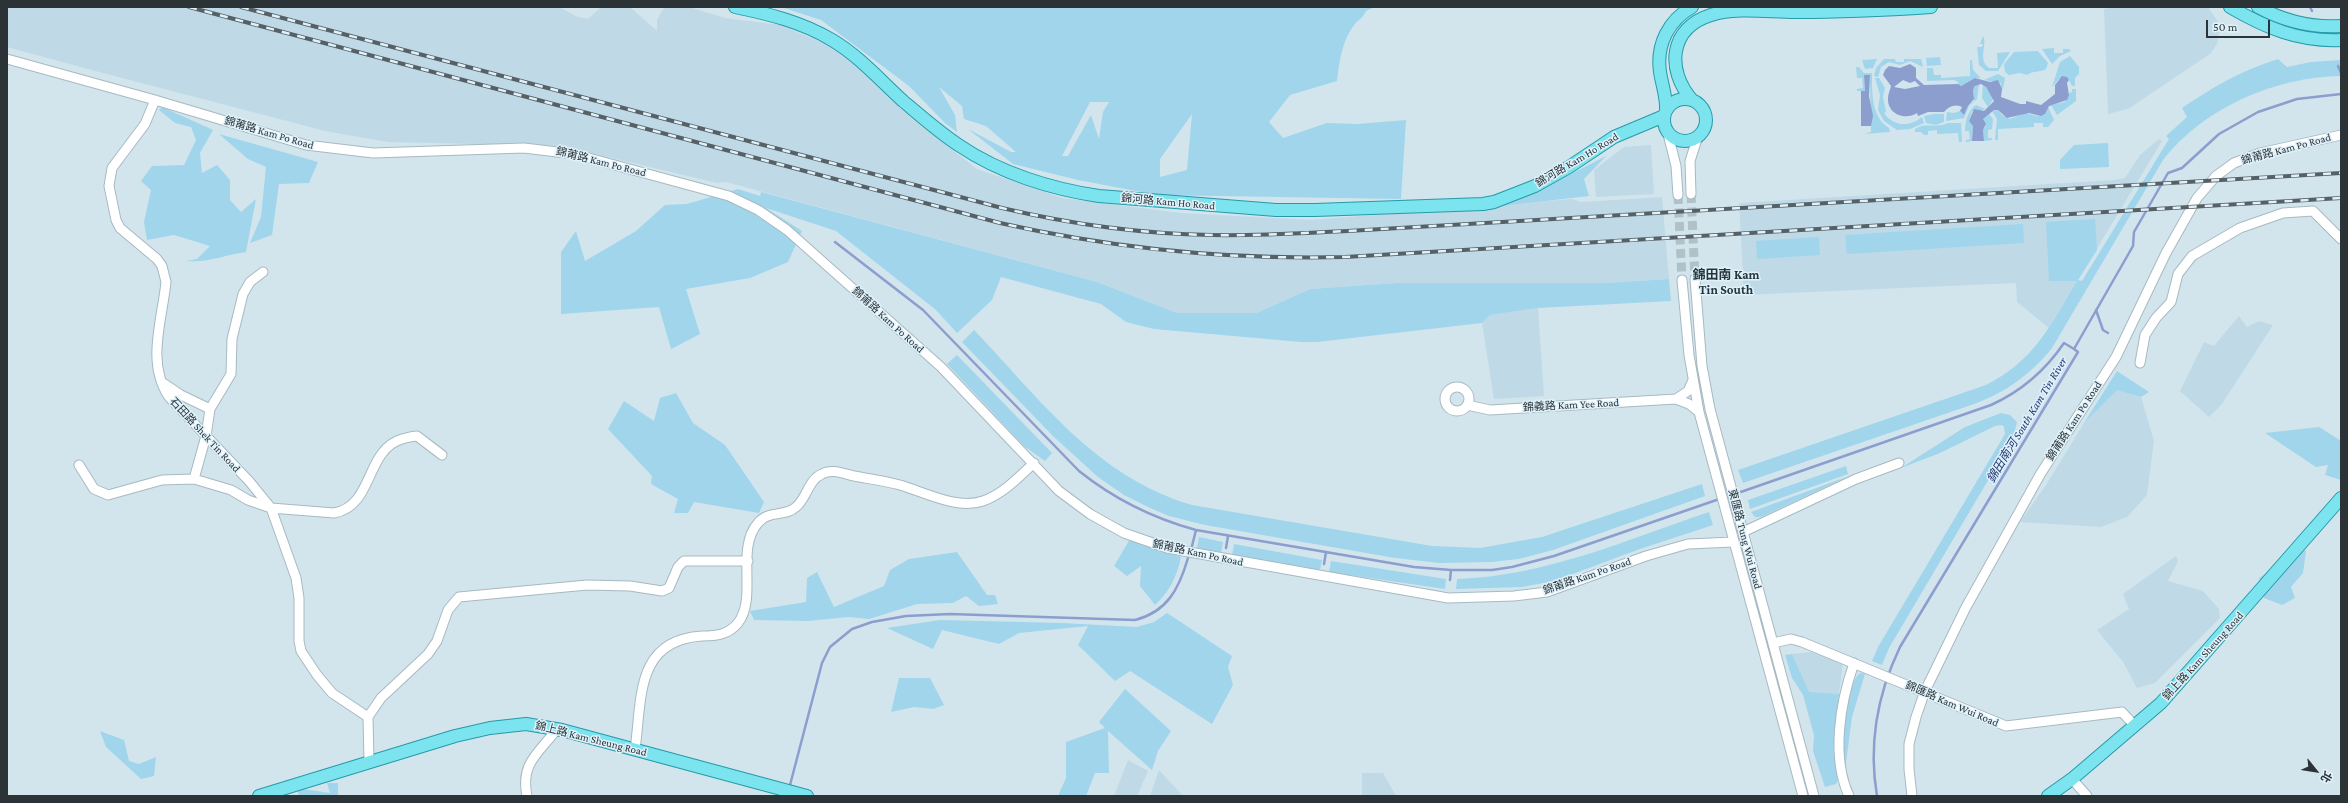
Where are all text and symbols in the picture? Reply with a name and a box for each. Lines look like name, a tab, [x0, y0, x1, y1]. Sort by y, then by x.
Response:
scale bar	[2208, 12, 2272, 38]
text: 50 m	[2213, 20, 2237, 34]
street label: 錦莆路 Kam Po Road	[223, 114, 315, 152]
street label: 錦河路 Kam Ho Road	[1533, 130, 1621, 190]
street label: 錦莆路 Kam Po Road	[2240, 131, 2332, 167]
street label: 錦莆路 Kam Po Road	[555, 144, 647, 180]
street label: 錦河路 Kam Ho Road	[1120, 191, 1216, 213]
district label: 錦田南 Kam Tin South	[1692, 267, 1760, 298]
street label: 錦莆路 Kam Po Road	[849, 284, 927, 356]
water label: 錦田南河 South Kam Tin River	[1984, 355, 2070, 485]
street label: 錦莆路 Kam Po Road	[2043, 379, 2105, 463]
street label: 石田路 Shek Tin Road	[167, 395, 243, 475]
street label: 錦義路 Kam Yee Road	[1523, 396, 1619, 414]
street label: 東匯路 Tung Wui Road	[1725, 487, 1765, 591]
street label: 錦莆路 Kam Po Road	[1151, 537, 1245, 569]
street label: 錦莆路 Kam Po Road	[1541, 555, 1633, 597]
street label: 錦上路 Kam Sheung Road	[2160, 609, 2246, 703]
street label: 錦匯路 Kam Wui Road	[1903, 678, 2001, 730]
street label: 錦上路 Kam Sheung Road	[534, 719, 648, 759]
north arrow	[2296, 751, 2336, 791]
text: 北	[2318, 769, 2334, 785]

